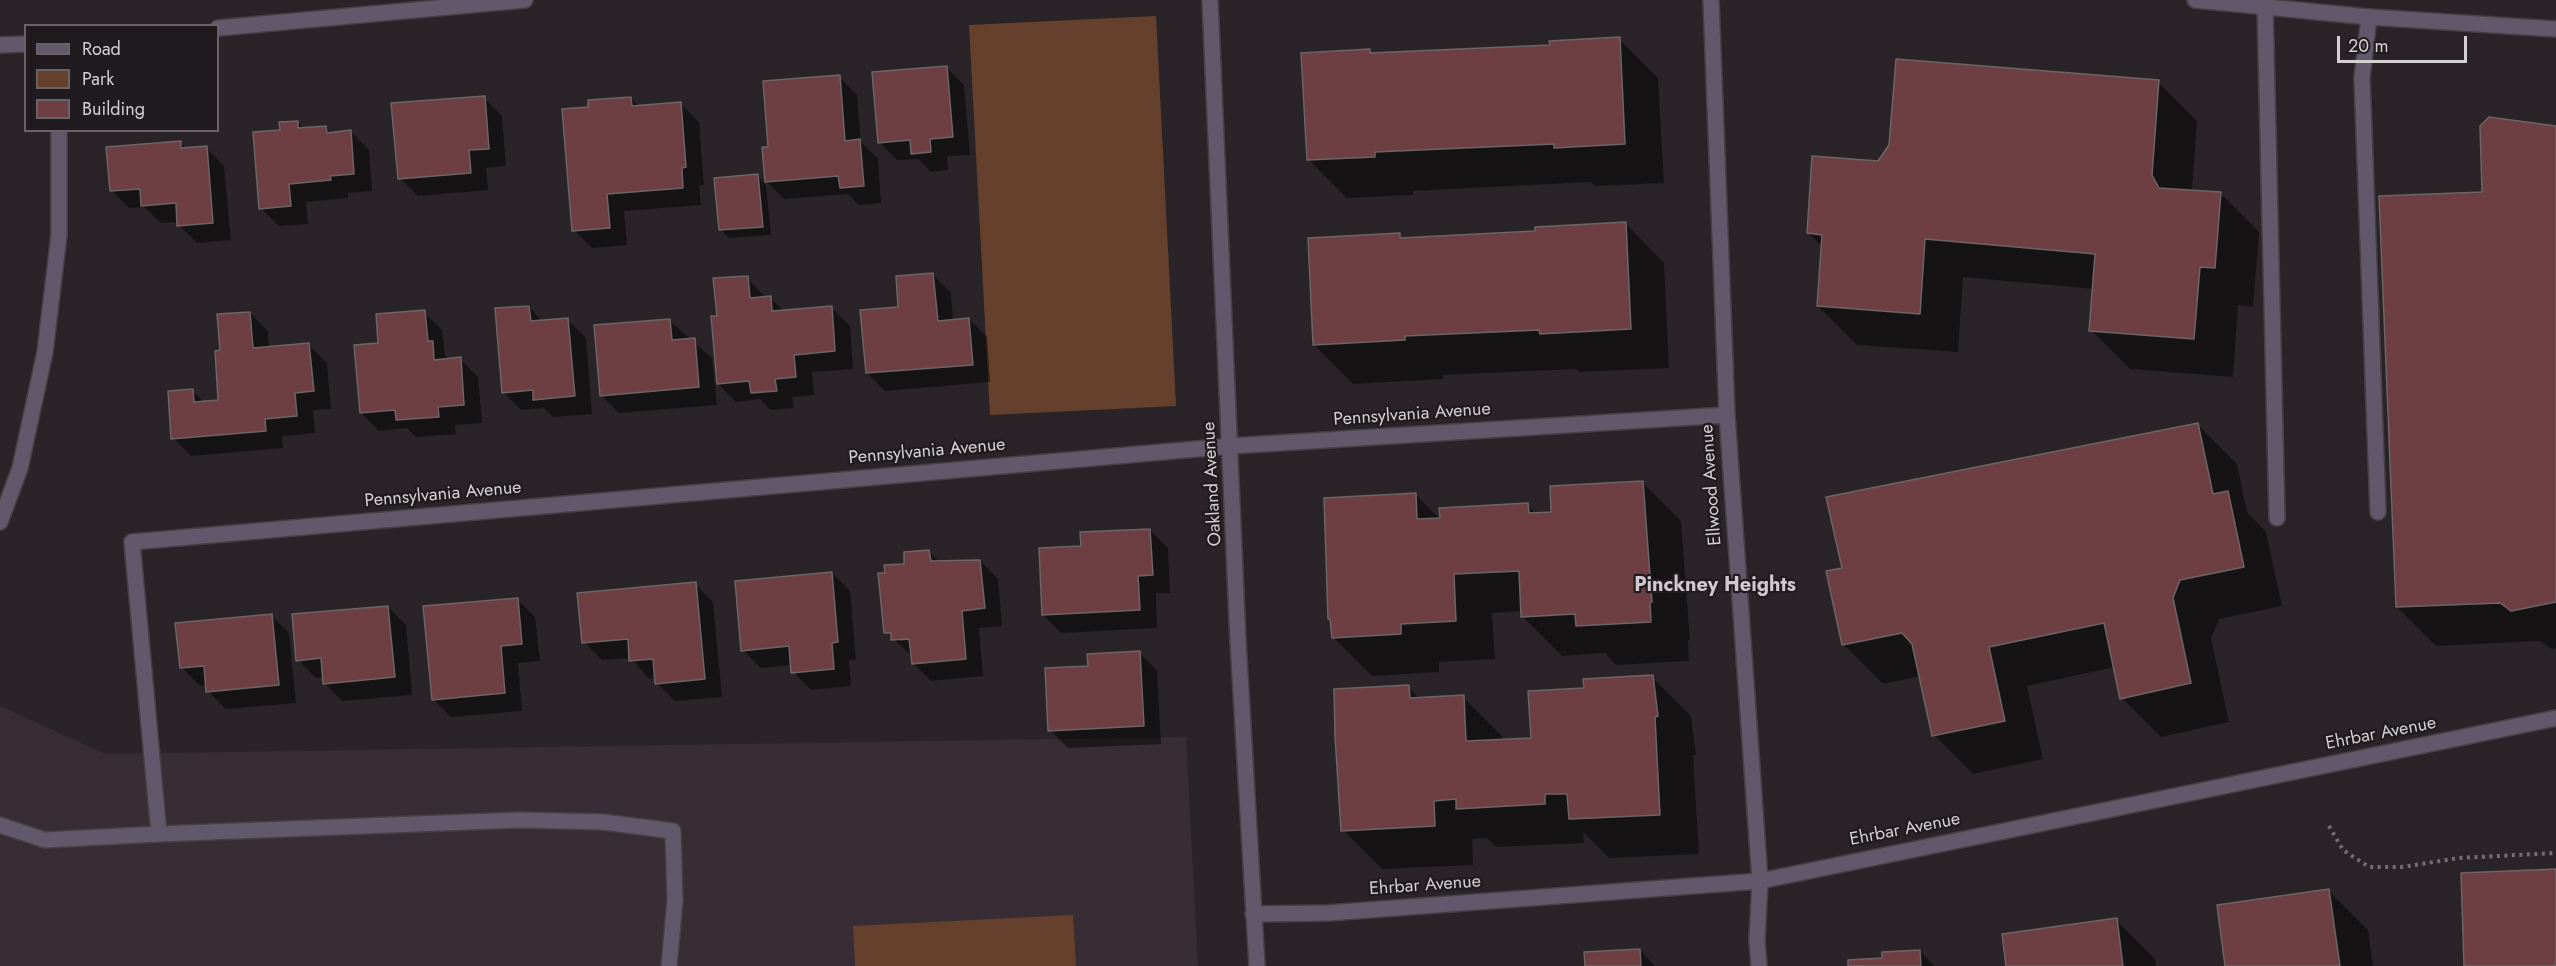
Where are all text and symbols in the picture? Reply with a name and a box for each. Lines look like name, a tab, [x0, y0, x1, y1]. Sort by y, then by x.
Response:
legend	[24, 24, 219, 132]
scale bar	[2340, 24, 2470, 62]
text: 20 m	[2348, 33, 2388, 59]
text: Road	[82, 36, 121, 62]
text: Park	[82, 66, 114, 92]
text: Building	[82, 96, 145, 122]
street label: Pennsylvania Avenue	[1333, 399, 1491, 431]
street label: Oakland Avenue	[1199, 421, 1227, 547]
street label: Ellwood Avenue	[1697, 424, 1727, 546]
street label: Pennsylvania Avenue	[848, 434, 1006, 470]
street label: Pennsylvania Avenue	[364, 477, 522, 513]
district label: Pinckney Heights	[1634, 574, 1796, 598]
street label: Ehrbar Avenue	[2324, 713, 2438, 755]
street label: Ehrbar Avenue	[1848, 809, 1962, 851]
street label: Ehrbar Avenue	[1368, 871, 1482, 901]

